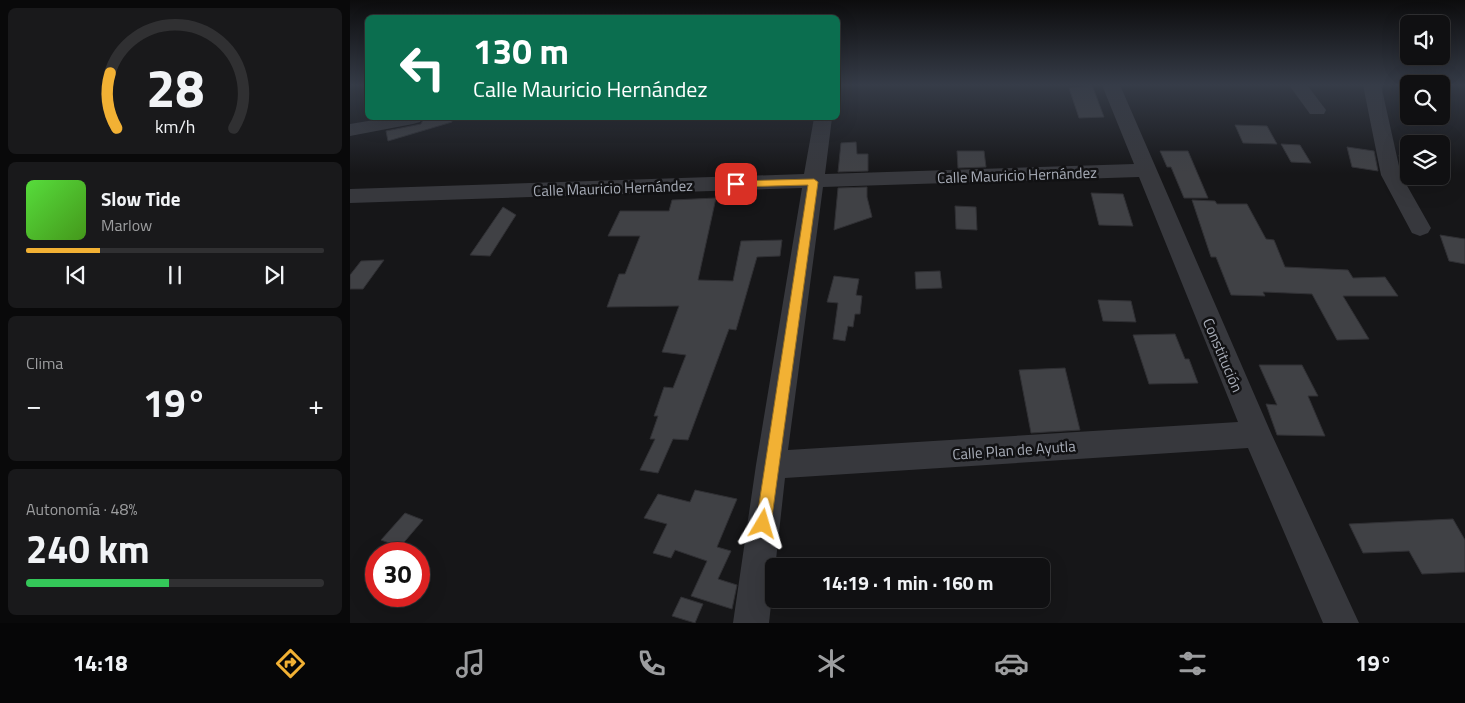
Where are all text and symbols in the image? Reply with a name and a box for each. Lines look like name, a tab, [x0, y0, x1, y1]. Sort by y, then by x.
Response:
map controls	[1400, 15, 1450, 185]
button: sound	[1400, 15, 1450, 65]
text: 130 m	[473, 24, 569, 78]
icon: left	[390, 35, 455, 100]
text: 28	[146, 48, 204, 127]
text: Calle Mauricio Hernández	[473, 72, 707, 106]
button: search	[1400, 75, 1450, 125]
text: km/h	[155, 113, 195, 140]
button: layers	[1400, 135, 1450, 185]
street label: Calle Mauricio Hernández	[937, 161, 1097, 189]
pin	[715, 163, 757, 205]
icon: arrive	[722, 170, 750, 198]
street label: Calle Mauricio Hernández	[533, 174, 693, 202]
text: Slow Tide	[101, 184, 180, 213]
text: Marlow	[101, 213, 152, 237]
icon: previous	[62, 261, 90, 289]
icon: pause	[161, 261, 189, 289]
icon: next	[260, 261, 288, 289]
street label: Constitución	[1197, 314, 1249, 396]
text: Clima	[26, 351, 63, 375]
text: 19°	[143, 374, 207, 432]
text: −	[26, 383, 42, 426]
text: +	[308, 383, 324, 426]
street label: Calle Plan de Ayutla	[952, 434, 1077, 466]
text: Autonomía · 48%	[26, 497, 137, 521]
position arrow	[736, 497, 788, 549]
text: 240 km	[26, 520, 150, 578]
speed limit sign: 30	[365, 542, 430, 607]
text: 14:19 · 1 min · 160 m	[821, 568, 994, 597]
text: 14:18	[73, 646, 128, 680]
icon: directions	[273, 646, 308, 681]
icon: music	[453, 646, 488, 681]
icon: phone	[634, 646, 669, 681]
icon: climate	[814, 646, 849, 681]
icon: car	[994, 646, 1029, 681]
icon: filters	[1175, 646, 1210, 681]
text: 19°	[1355, 646, 1392, 680]

